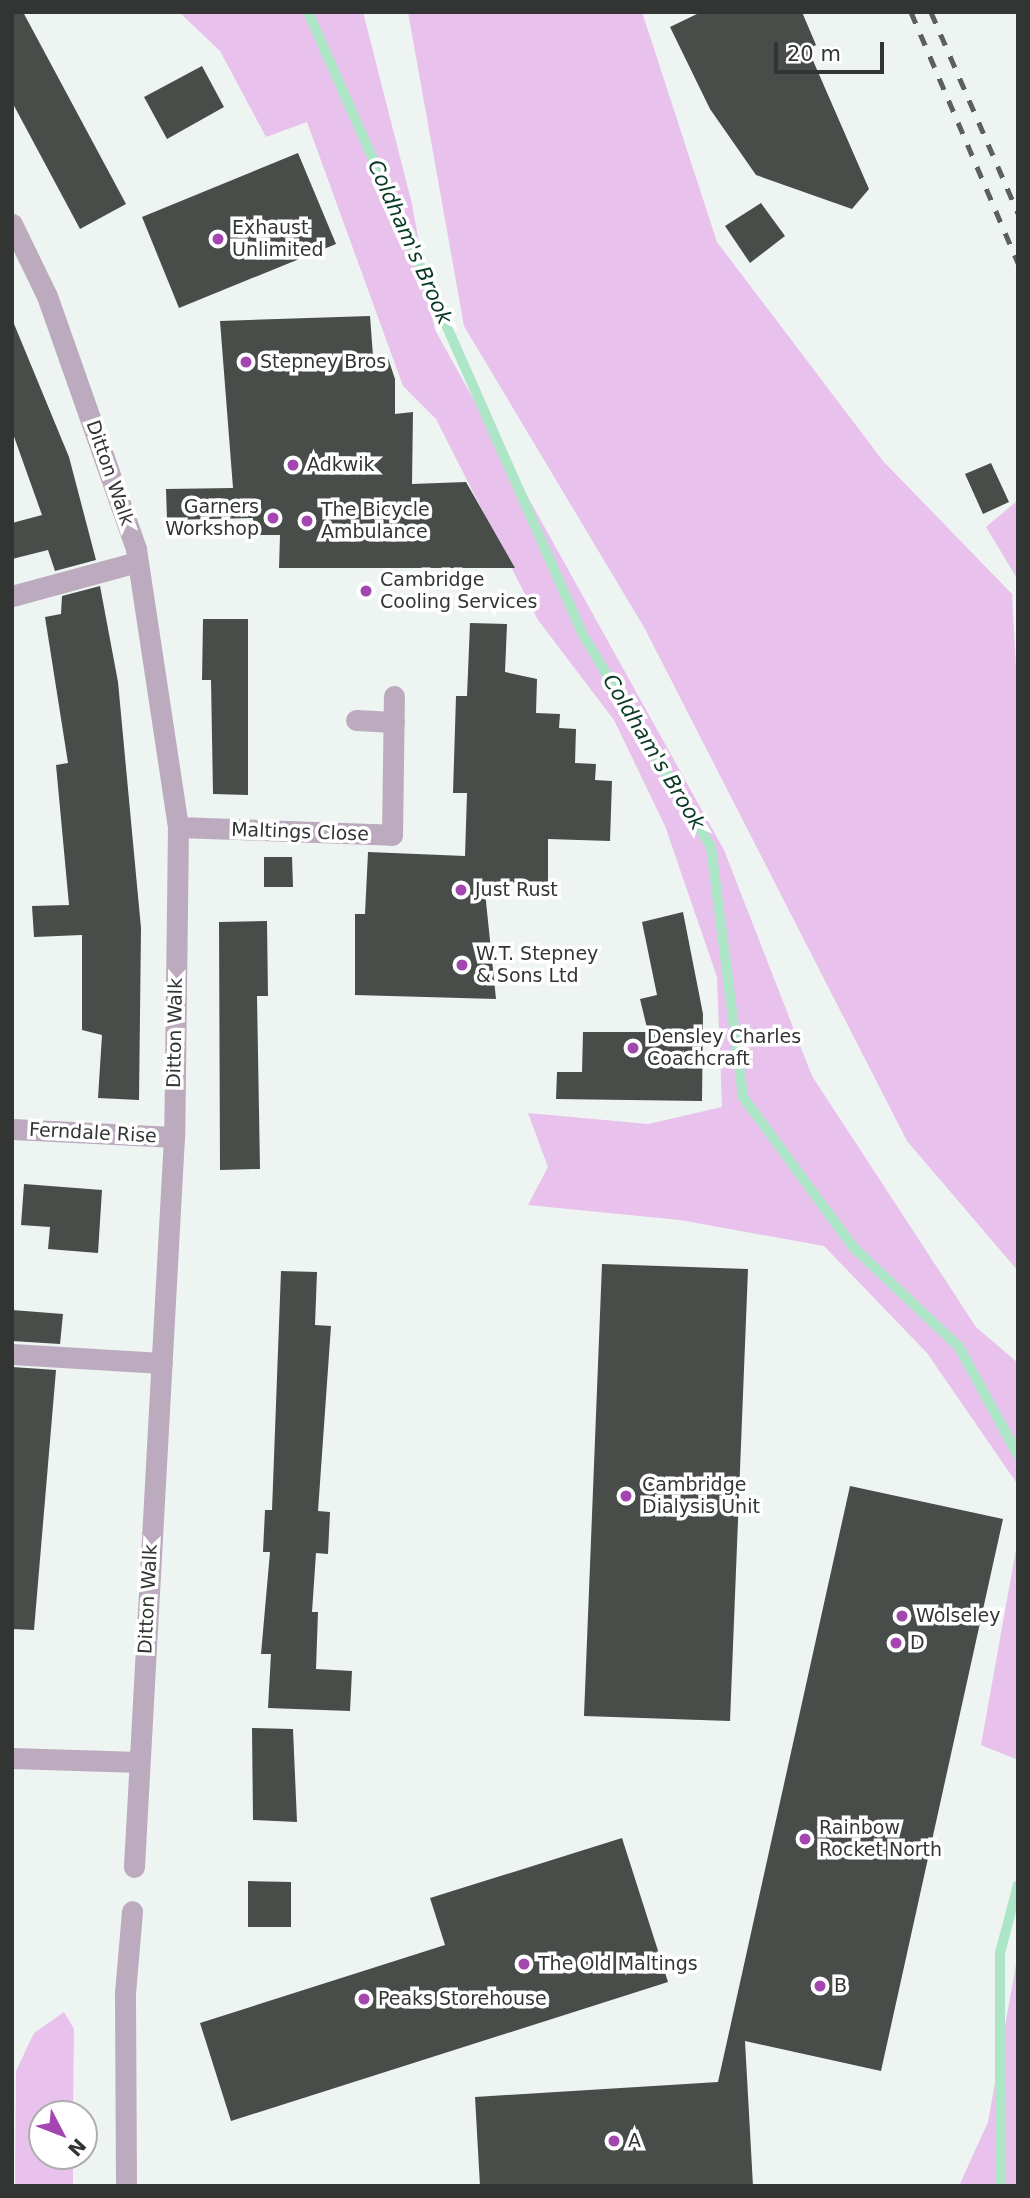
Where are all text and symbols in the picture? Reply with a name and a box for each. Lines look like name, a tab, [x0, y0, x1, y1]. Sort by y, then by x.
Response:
scale bar	[778, 28, 888, 72]
text: 20 m	[787, 42, 841, 66]
water label: Coldham's Brook	[362, 156, 458, 328]
place label: Exhaust Unlimited	[232, 217, 323, 261]
marker: Exhaust Unlimited	[210, 231, 226, 247]
place label: Stepney Bros	[260, 351, 386, 373]
marker: Stepney Bros	[238, 354, 254, 370]
street label: Ditton Walk	[81, 417, 139, 529]
place label: Adkwik	[307, 454, 375, 476]
marker: Adkwik	[285, 457, 301, 473]
place label: Garners Workshop	[165, 496, 259, 540]
place label: The Bicycle Ambulance	[321, 499, 430, 543]
marker: Garners Workshop	[265, 510, 281, 526]
marker: The Bicycle Ambulance	[299, 513, 315, 529]
place label: Cambridge Cooling Services	[380, 569, 537, 613]
marker: Cambridge Cooling Services	[358, 583, 374, 599]
water label: Coldham's Brook	[597, 669, 711, 835]
street label: Maltings Close	[231, 818, 369, 846]
place label: Just Rust	[475, 879, 558, 901]
marker: Just Rust	[453, 882, 469, 898]
place label: W.T. Stepney & Sons Ltd	[476, 943, 598, 987]
marker: W.T. Stepney & Sons Ltd	[454, 957, 470, 973]
street label: Ditton Walk	[163, 978, 187, 1088]
place label: Densley Charles Coachcraft	[647, 1026, 801, 1070]
marker: Densley Charles Coachcraft	[625, 1040, 641, 1056]
street label: Ferndale Rise	[29, 1118, 157, 1148]
place label: Cambridge Dialysis Unit	[642, 1474, 760, 1518]
marker: Cambridge Dialysis Unit	[616, 1486, 636, 1506]
street label: Ditton Walk	[134, 1543, 162, 1655]
place label: Wolseley	[916, 1605, 1000, 1627]
marker: Wolseley	[894, 1608, 910, 1624]
place label: D	[910, 1632, 925, 1654]
marker: D	[888, 1635, 904, 1651]
place label: Rainbow Rocket North	[819, 1817, 942, 1861]
marker: Rainbow Rocket North	[797, 1831, 813, 1847]
place label: The Old Maltings	[538, 1953, 698, 1975]
marker: The Old Maltings	[516, 1956, 532, 1972]
place label: B	[834, 1975, 847, 1997]
marker: B	[812, 1978, 828, 1994]
place label: Peaks Storehouse	[378, 1988, 547, 2010]
marker: Peaks Storehouse	[356, 1991, 372, 2007]
north arrow	[28, 2100, 98, 2170]
place label: A	[628, 2130, 641, 2152]
marker: A	[606, 2133, 622, 2149]
text: N	[64, 2134, 91, 2161]

